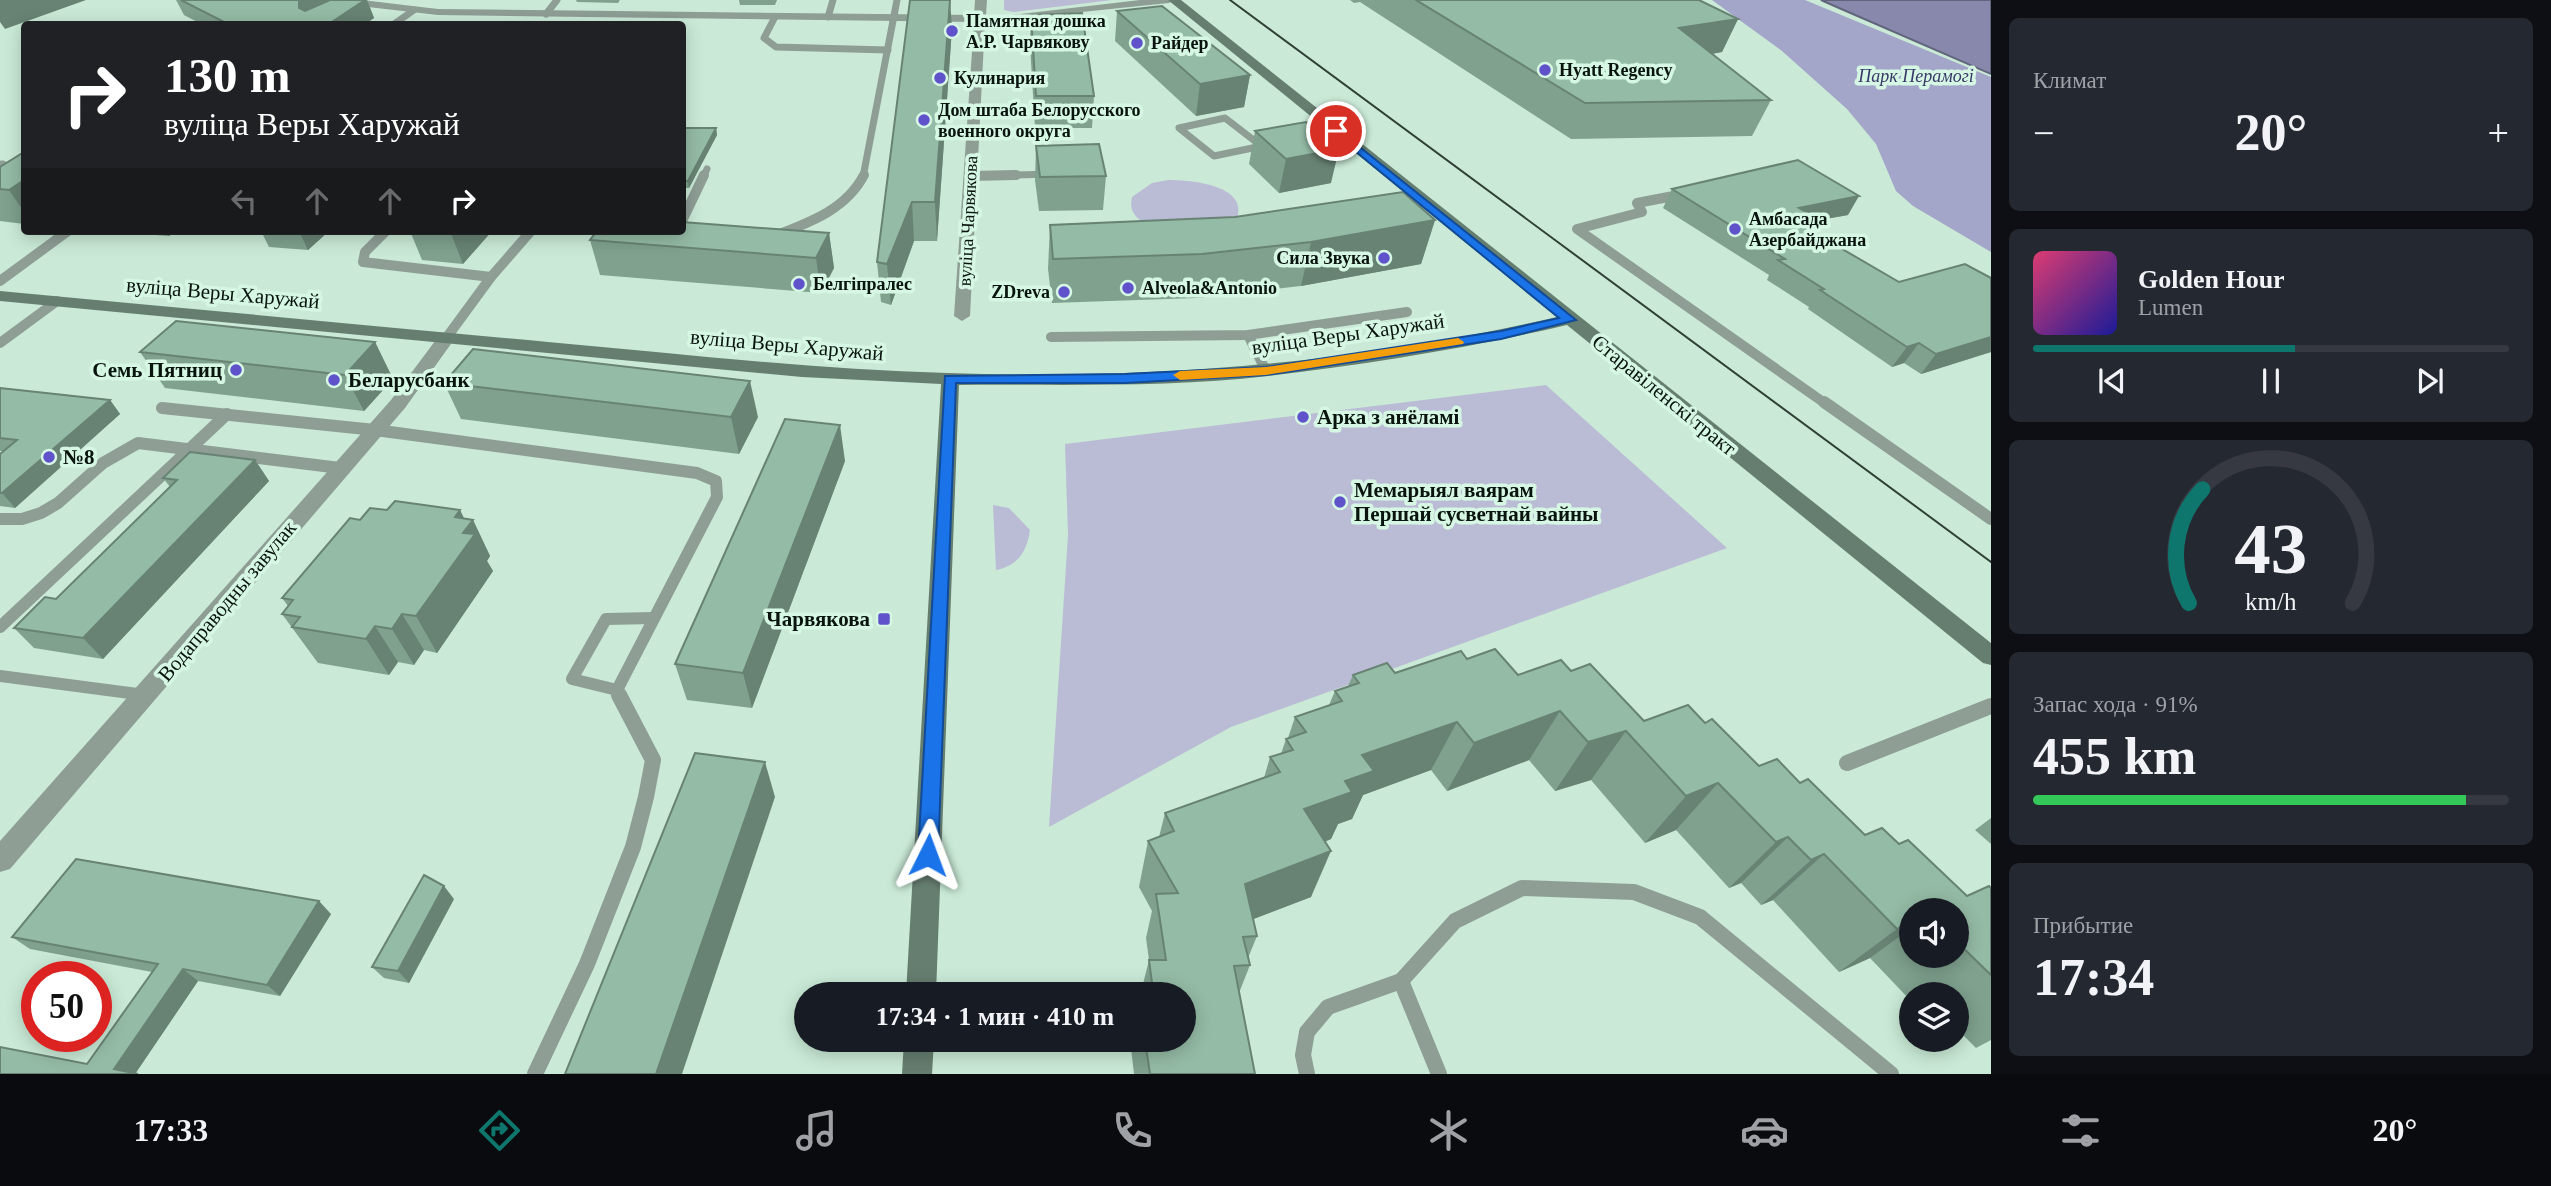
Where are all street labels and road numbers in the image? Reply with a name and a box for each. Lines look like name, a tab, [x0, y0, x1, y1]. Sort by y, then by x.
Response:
street label: вуліца Чарвякова	[955, 155, 981, 287]
street label: вуліца Веры Харужай	[125, 273, 321, 313]
street label: вуліца Веры Харужай	[1250, 309, 1446, 359]
street label: вуліца Веры Харужай	[689, 325, 885, 365]
street label: Старавіленскі тракт	[1587, 330, 1741, 460]
street label: Водаправодны завулак	[153, 515, 302, 686]

